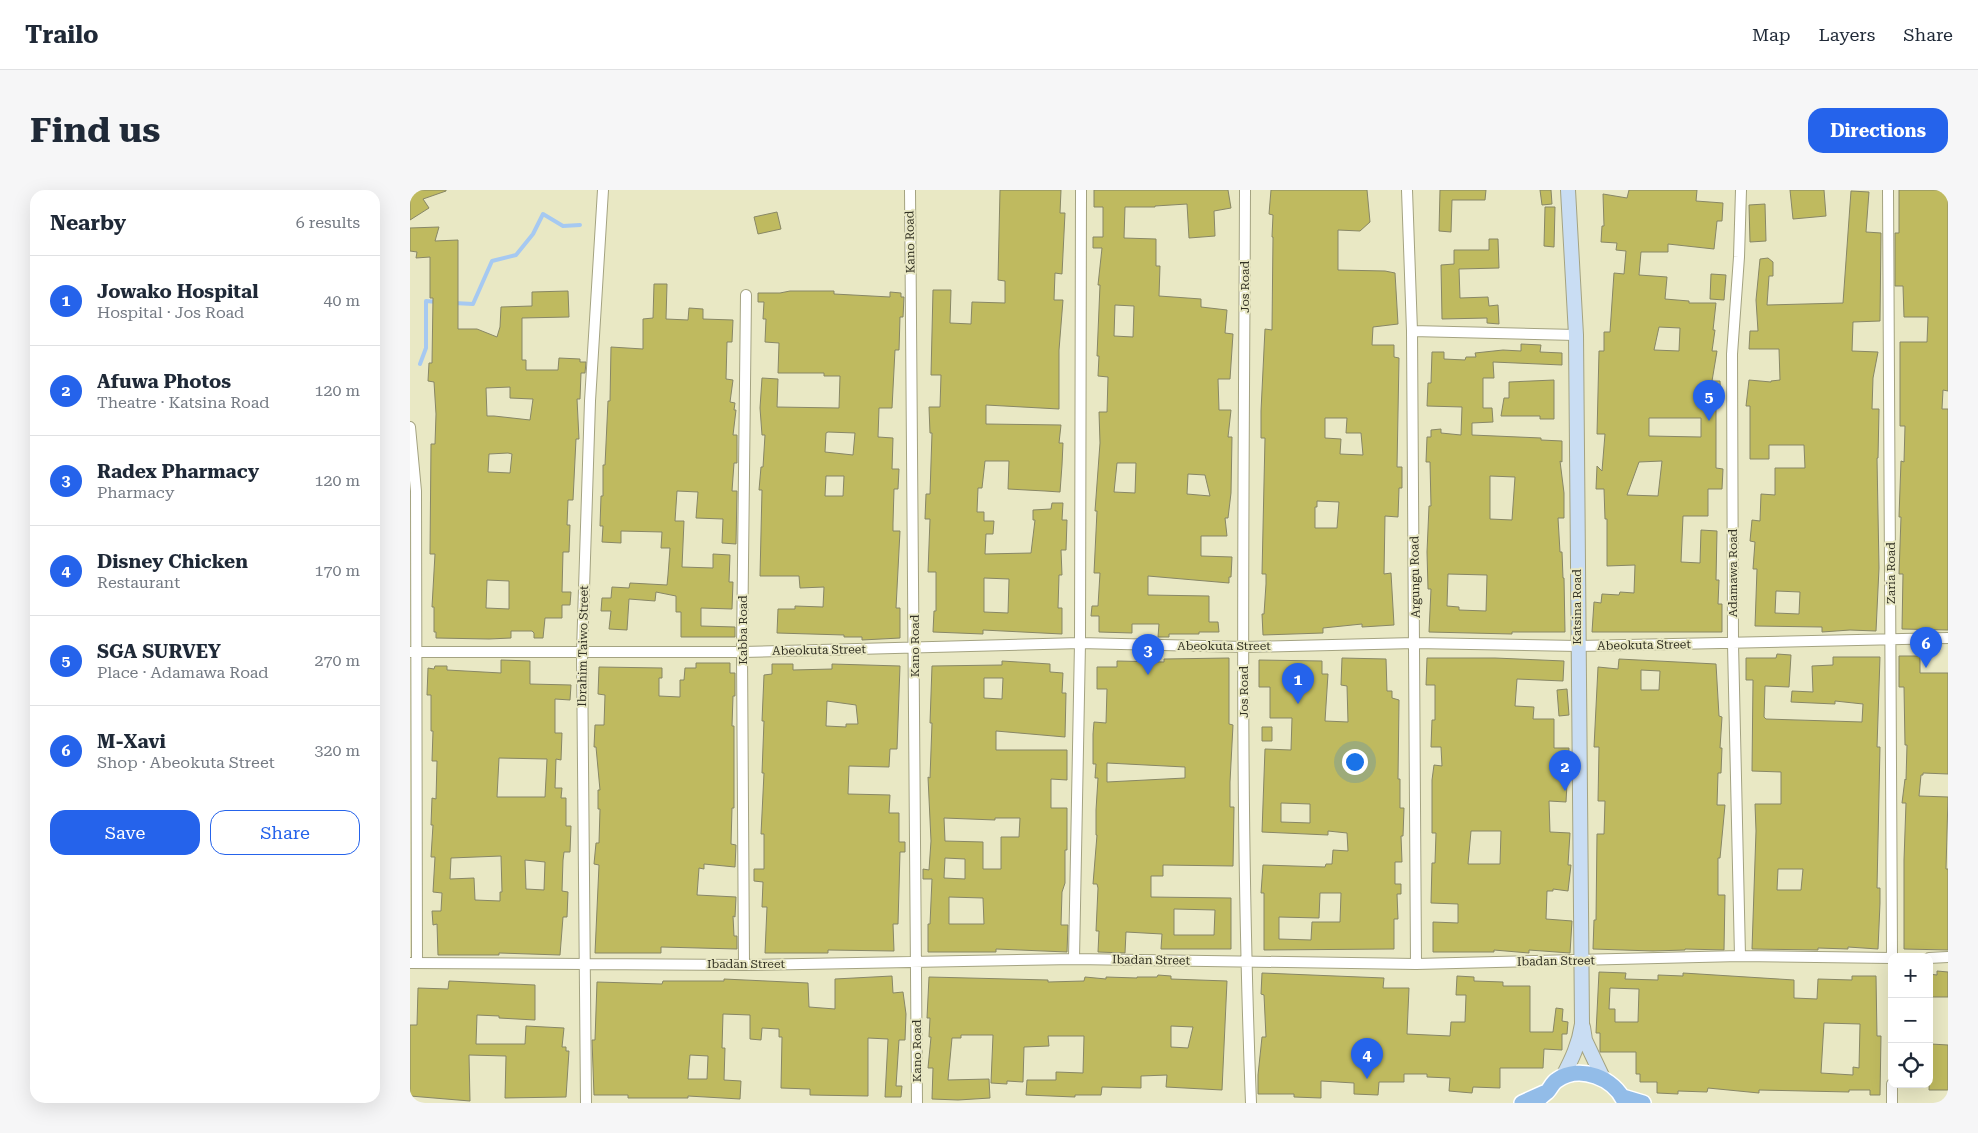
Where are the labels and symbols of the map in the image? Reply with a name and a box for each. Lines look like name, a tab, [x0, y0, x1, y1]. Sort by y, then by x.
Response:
street label: Kano Road	[902, 210, 918, 273]
street label: Jos Road	[1238, 261, 1252, 313]
pin: 5	[1693, 380, 1725, 421]
street label: Adamawa Road	[1726, 528, 1740, 617]
street label: Argungu Road	[1407, 536, 1423, 618]
street label: Zaria Road	[1884, 542, 1898, 604]
street label: Katsina Road	[1570, 569, 1584, 645]
street label: Ibrahim Taiwo Street	[575, 585, 591, 707]
street label: Kabba Road	[736, 595, 750, 665]
street label: Kano Road	[908, 614, 922, 677]
pin: 6	[1910, 627, 1942, 668]
pin: 3	[1132, 634, 1164, 675]
street label: Abeokuta Street	[1597, 637, 1691, 653]
street label: Abeokuta Street	[1177, 639, 1271, 653]
street label: Abeokuta Street	[772, 642, 866, 658]
pin: 1	[1282, 663, 1314, 704]
street label: Jos Road	[1237, 666, 1251, 718]
your location	[1342, 749, 1368, 775]
pin: 2	[1549, 750, 1581, 791]
street label: Ibadan Street	[1112, 952, 1191, 968]
street label: Ibadan Street	[1517, 953, 1596, 969]
street label: Ibadan Street	[707, 957, 785, 971]
street label: Kano Road	[910, 1019, 924, 1082]
pin: 4	[1351, 1038, 1383, 1079]

